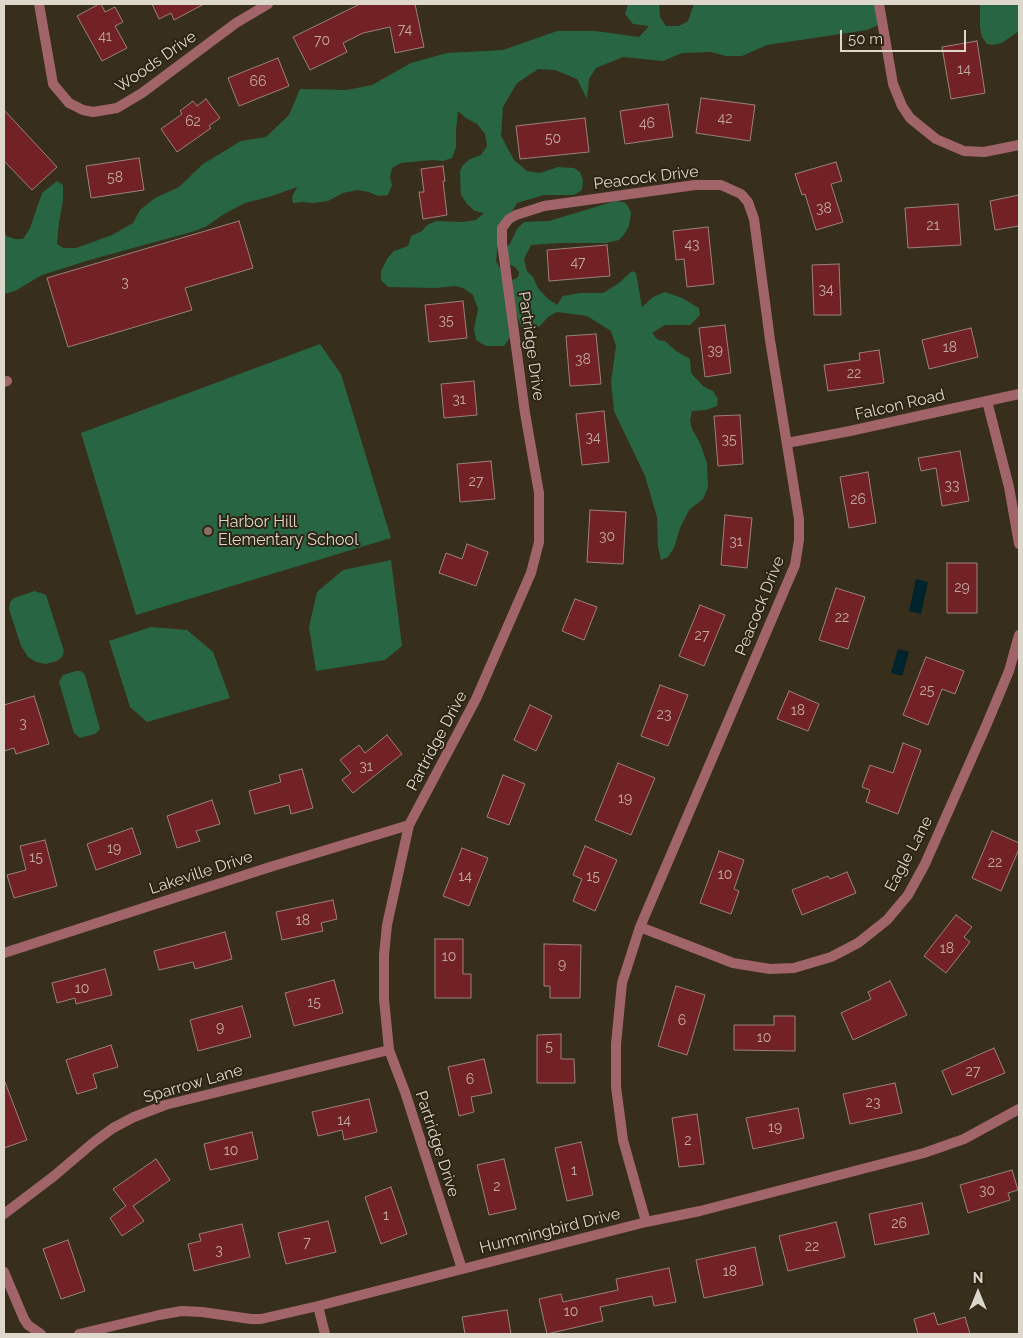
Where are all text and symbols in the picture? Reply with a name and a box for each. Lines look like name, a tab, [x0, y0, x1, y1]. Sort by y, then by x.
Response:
scale bar	[843, 20, 969, 52]
house number: 74	[398, 22, 412, 38]
street label: Woods Drive	[112, 27, 200, 97]
house number: 41	[98, 29, 112, 45]
text: 50 m	[848, 30, 883, 48]
house number: 70	[314, 33, 330, 49]
house number: 14	[957, 62, 971, 78]
house number: 66	[250, 74, 266, 90]
house number: 42	[718, 111, 732, 127]
house number: 62	[185, 114, 201, 130]
house number: 46	[639, 116, 655, 132]
house number: 50	[545, 131, 561, 147]
street label: Peacock Drive	[592, 162, 700, 194]
house number: 58	[107, 170, 123, 186]
house number: 38	[816, 201, 832, 217]
house number: 21	[926, 218, 940, 234]
house number: 43	[684, 237, 700, 253]
house number: 47	[570, 255, 586, 271]
house number: 3	[121, 275, 129, 291]
house number: 34	[818, 282, 834, 298]
street label: Partridge Drive	[514, 290, 548, 402]
house number: 35	[438, 313, 454, 329]
house number: 18	[943, 340, 957, 356]
house number: 39	[707, 343, 723, 359]
house number: 38	[575, 352, 591, 368]
house number: 22	[847, 366, 861, 382]
street label: Falcon Road	[853, 385, 947, 425]
house number: 31	[452, 392, 466, 408]
house number: 34	[585, 430, 601, 446]
house number: 35	[721, 432, 737, 448]
house number: 27	[469, 474, 483, 490]
house number: 33	[945, 478, 959, 494]
house number: 26	[850, 492, 866, 508]
place label: Harbor Hill Elementary School	[218, 512, 358, 550]
marker: Harbor Hill Elementary School	[202, 525, 214, 537]
house number: 30	[599, 529, 615, 545]
house number: 31	[729, 534, 743, 550]
street label: Peacock Drive	[731, 553, 789, 659]
house number: 29	[954, 580, 970, 596]
house number: 22	[835, 610, 849, 626]
house number: 27	[695, 628, 709, 644]
house number: 25	[920, 683, 934, 699]
street label: Partridge Drive	[403, 688, 471, 794]
house number: 18	[791, 703, 805, 719]
house number: 23	[657, 707, 671, 723]
house number: 3	[19, 716, 27, 732]
house number: 31	[359, 759, 373, 775]
house number: 19	[618, 791, 632, 807]
street label: Eagle Lane	[881, 813, 937, 895]
house number: 19	[107, 841, 121, 857]
street label: Lakeville Drive	[147, 847, 255, 899]
house number: 15	[29, 850, 43, 866]
house number: 22	[988, 855, 1002, 871]
house number: 10	[718, 867, 732, 883]
house number: 14	[458, 869, 472, 885]
house number: 15	[586, 869, 600, 885]
house number: 18	[296, 913, 310, 929]
house number: 18	[940, 941, 954, 957]
house number: 10	[442, 949, 456, 965]
house number: 9	[558, 957, 566, 973]
house number: 10	[75, 981, 89, 997]
house number: 15	[307, 995, 321, 1011]
house number: 6	[678, 1013, 686, 1029]
house number: 9	[216, 1020, 224, 1036]
house number: 10	[757, 1030, 771, 1046]
house number: 5	[545, 1039, 553, 1055]
street label: Sparrow Lane	[141, 1061, 245, 1107]
house number: 27	[966, 1064, 980, 1080]
house number: 6	[466, 1072, 474, 1088]
street label: Partridge Drive	[411, 1089, 463, 1199]
house number: 23	[866, 1095, 880, 1111]
house number: 14	[337, 1113, 351, 1129]
house number: 19	[768, 1120, 782, 1136]
house number: 2	[684, 1133, 692, 1149]
house number: 10	[224, 1143, 238, 1159]
house number: 1	[571, 1163, 577, 1179]
house number: 2	[493, 1179, 501, 1195]
house number: 30	[979, 1183, 995, 1199]
street label: Hummingbird Drive	[478, 1204, 622, 1258]
house number: 1	[383, 1208, 389, 1224]
house number: 26	[891, 1216, 907, 1232]
house number: 7	[303, 1235, 311, 1251]
house number: 22	[805, 1239, 819, 1255]
house number: 3	[215, 1243, 223, 1259]
house number: 18	[723, 1264, 737, 1280]
north arrow	[953, 1268, 1003, 1318]
text: N	[973, 1270, 983, 1286]
house number: 10	[564, 1304, 578, 1320]

